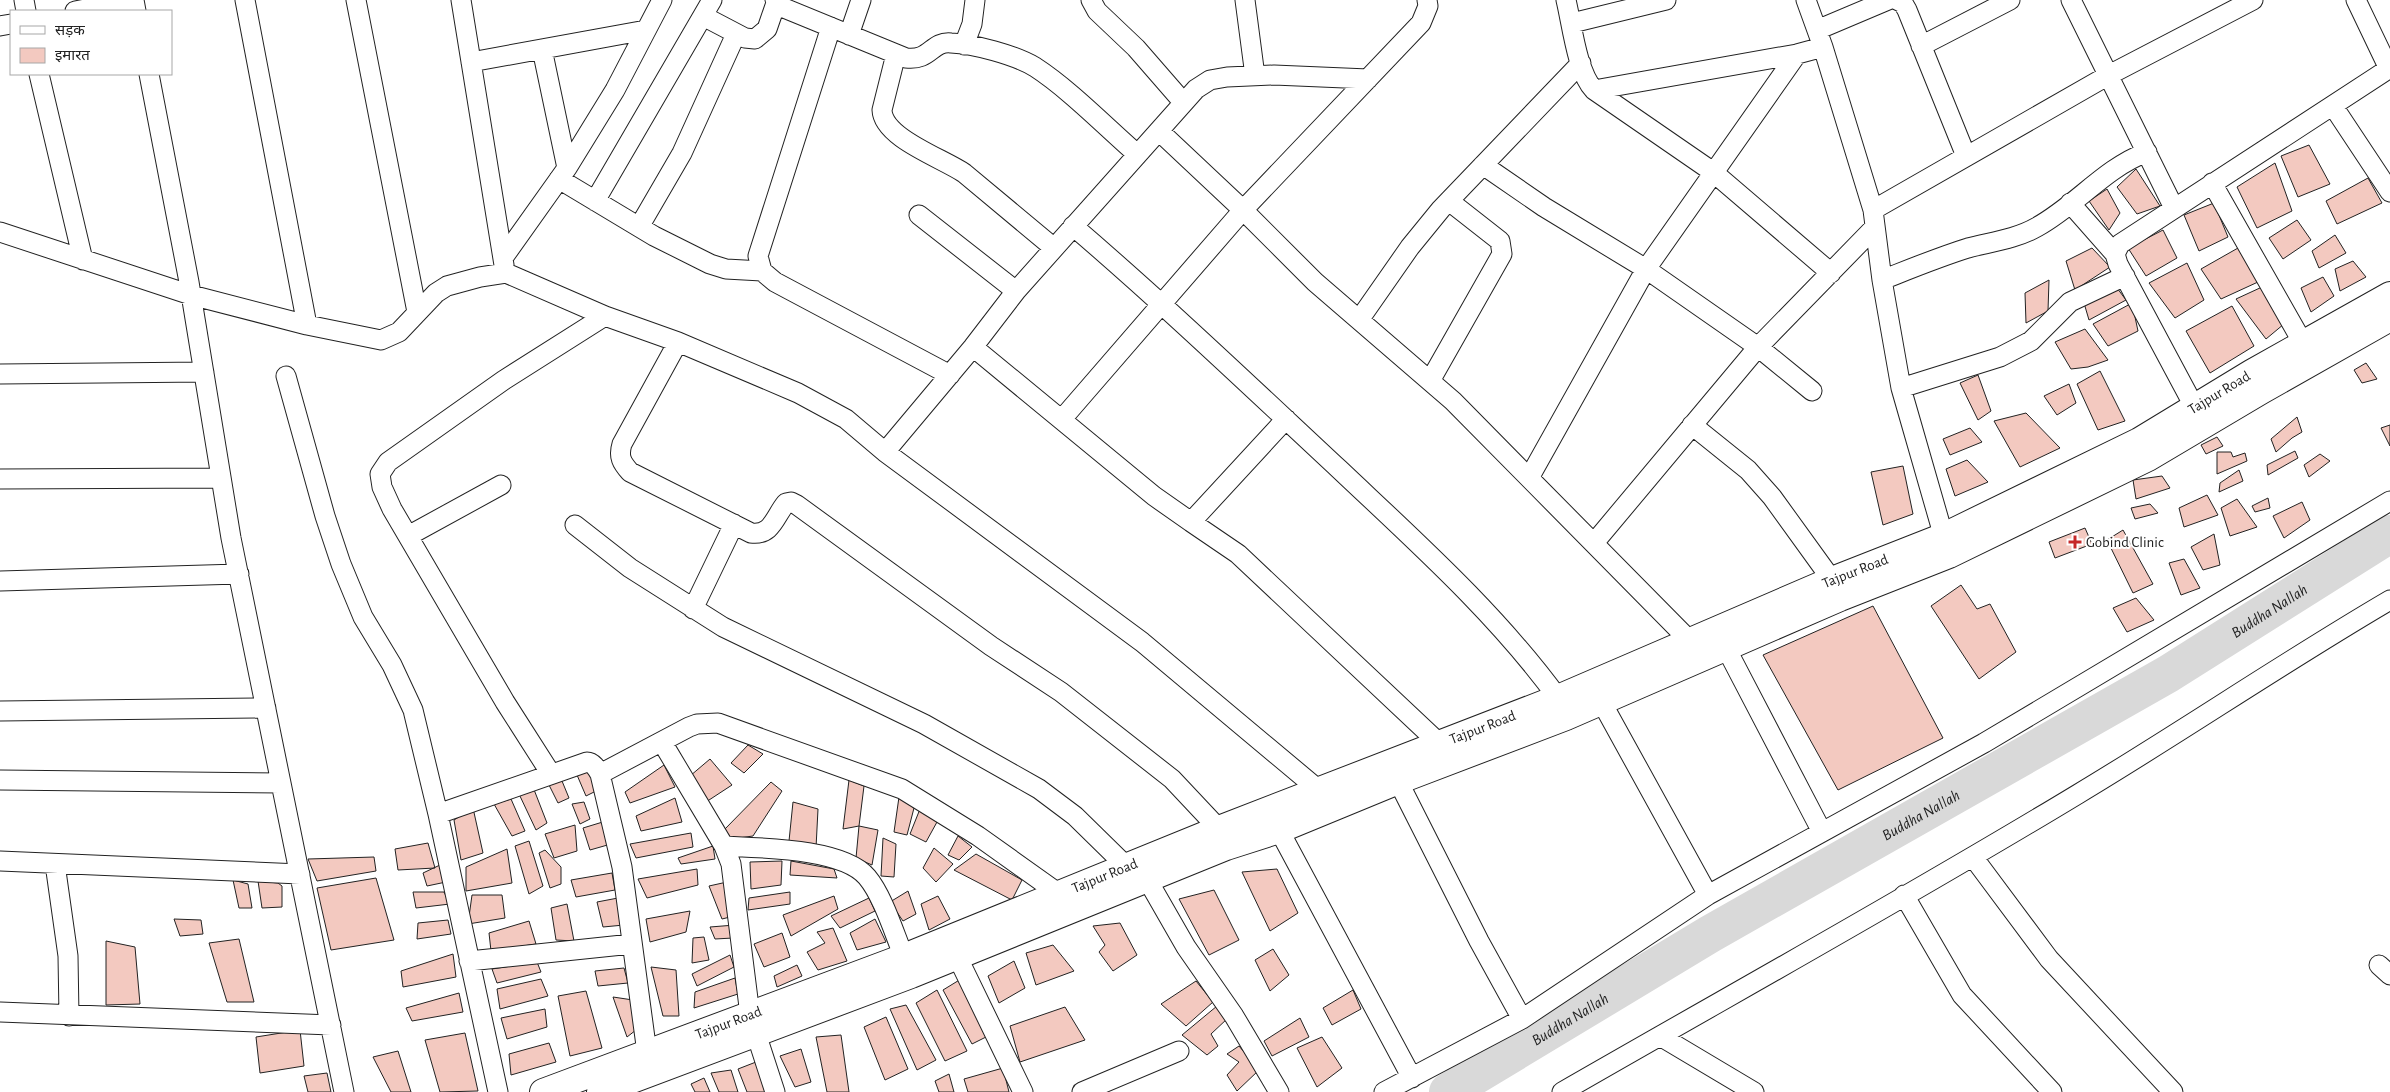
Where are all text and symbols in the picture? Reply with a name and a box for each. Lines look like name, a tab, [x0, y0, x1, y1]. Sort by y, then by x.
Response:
legend	[10, 10, 172, 75]
text: सड़क	[55, 23, 85, 38]
text: इमारत	[55, 48, 90, 63]
street label: Tajpur Road	[2186, 368, 2253, 417]
marker: Gobind Clinic	[2068, 535, 2082, 549]
place label: Gobind Clinic	[2086, 535, 2164, 550]
street label: Tajpur Road	[1820, 552, 1891, 591]
water label: Buddha Nallah	[2229, 581, 2310, 641]
street label: Tajpur Road	[1448, 708, 1518, 747]
water label: Buddha Nallah	[1879, 787, 1963, 844]
street label: Tajpur Road	[1070, 856, 1140, 896]
water label: Buddha Nallah	[1529, 990, 1611, 1049]
street label: Tajpur Road	[693, 1004, 764, 1042]

